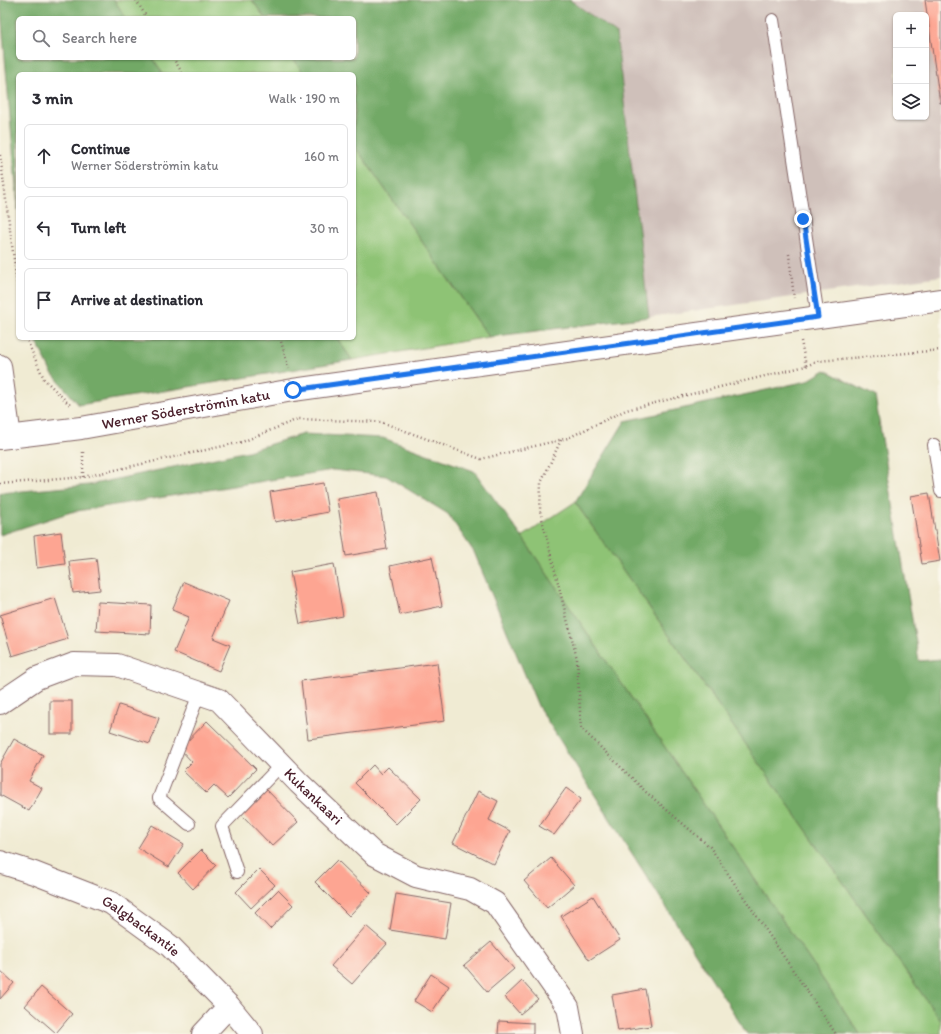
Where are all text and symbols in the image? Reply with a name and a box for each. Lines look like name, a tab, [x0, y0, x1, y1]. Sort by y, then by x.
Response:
map controls	[893, 12, 929, 120]
button: +	[893, 12, 929, 48]
search box	[16, 16, 356, 60]
icon: search	[30, 27, 52, 49]
text: Search here	[62, 29, 137, 47]
button: −	[893, 48, 929, 84]
button: layers	[893, 84, 929, 120]
text: 3 min	[32, 88, 73, 108]
text: Walk · 190 m	[269, 91, 340, 106]
text: Continue	[71, 140, 130, 158]
icon: ahead	[33, 145, 55, 167]
text: 160 m	[304, 149, 339, 164]
text: Werner Söderströmin katu	[71, 158, 219, 173]
route end	[794, 210, 812, 228]
icon: left	[33, 217, 55, 239]
text: Turn left	[71, 219, 126, 237]
text: 30 m	[310, 221, 339, 236]
icon: arrive	[33, 289, 55, 311]
text: Arrive at destination	[71, 291, 203, 309]
route start	[284, 381, 302, 399]
street label: Werner Söderströmin katu	[100, 385, 272, 433]
street label: Kukankaari	[280, 764, 346, 829]
street label: Galgbackantie	[99, 891, 184, 960]

